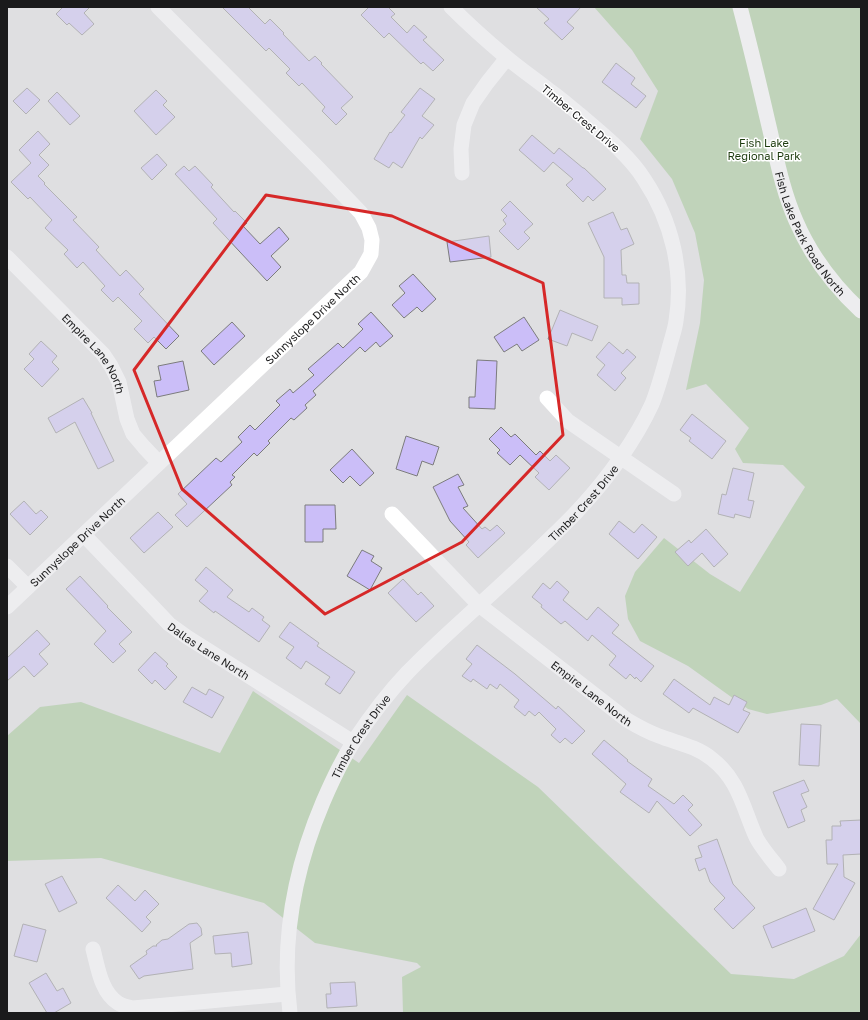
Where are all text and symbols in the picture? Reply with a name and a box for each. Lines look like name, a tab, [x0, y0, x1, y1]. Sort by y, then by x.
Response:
street label: Timber Crest Drive	[539, 82, 623, 154]
park label: Fish Lake Regional Park	[727, 136, 801, 162]
street label: Fish Lake Park Road North	[773, 170, 849, 298]
street label: Sunnyslope Drive North	[262, 270, 362, 366]
street label: Empire Lane North	[60, 310, 128, 395]
street label: Timber Crest Drive	[545, 462, 620, 543]
street label: Sunnyslope Drive North	[27, 493, 127, 589]
street label: Dallas Lane North	[166, 619, 252, 682]
street label: Empire Lane North	[549, 657, 635, 728]
street label: Timber Crest Drive	[328, 691, 393, 780]

